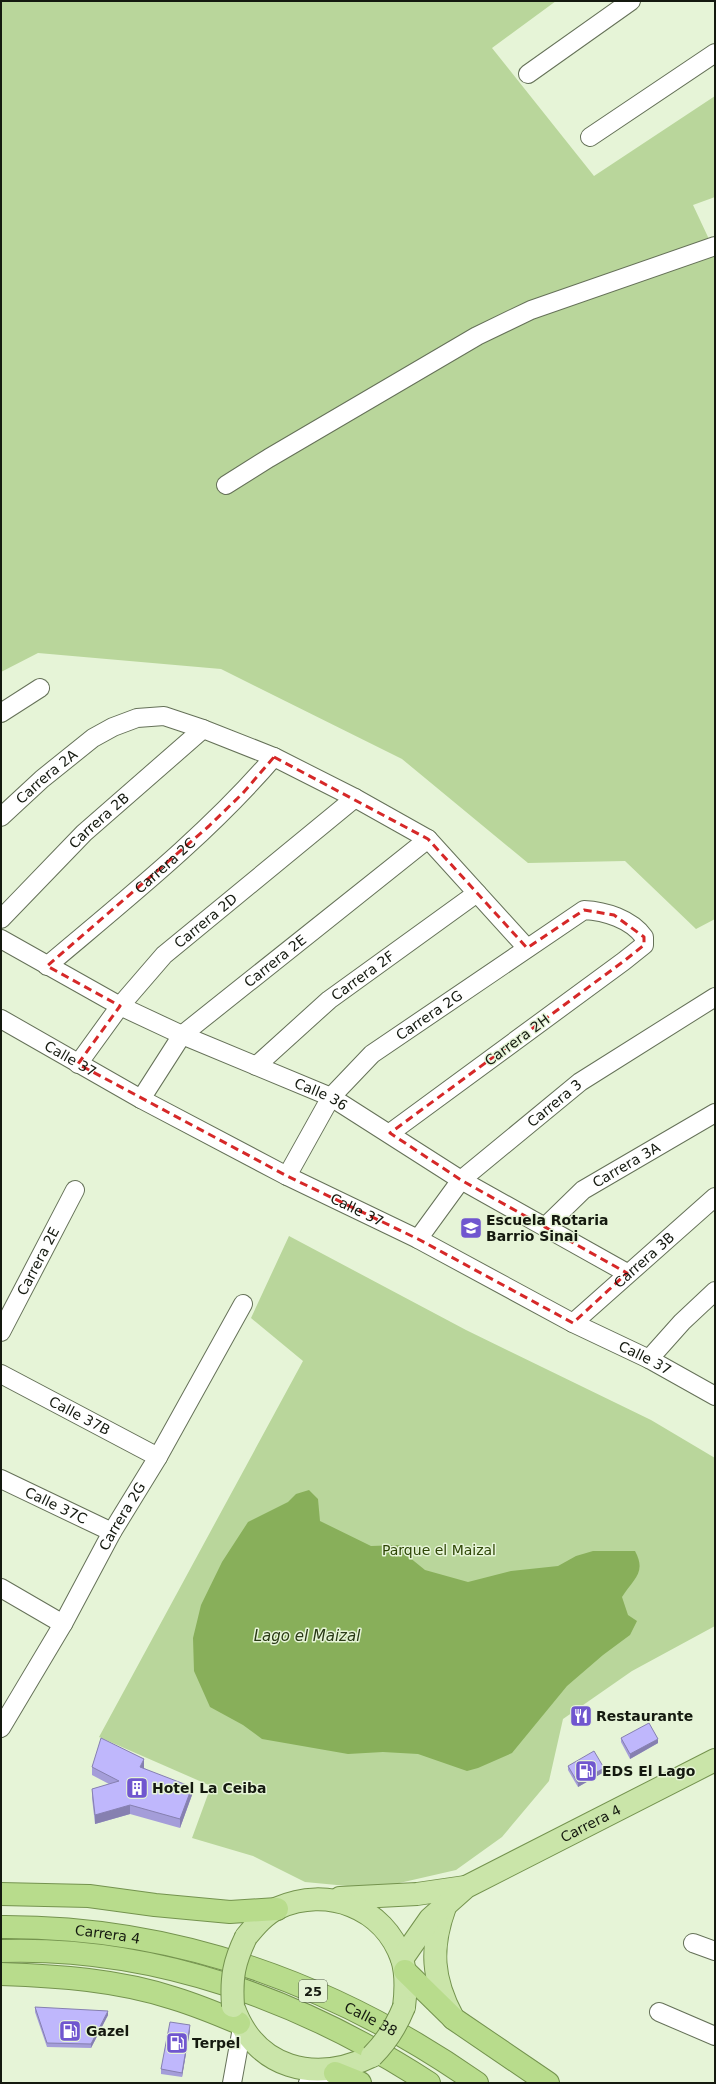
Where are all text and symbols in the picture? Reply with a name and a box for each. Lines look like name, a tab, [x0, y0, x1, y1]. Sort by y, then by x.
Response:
street label: Carrera 2A	[13, 746, 81, 807]
street label: Carrera 2B	[66, 789, 132, 852]
street label: Carrera 2C	[131, 834, 199, 896]
street label: Carrera 2D	[171, 890, 240, 951]
street label: Carrera 2E	[241, 931, 309, 990]
street label: Carrera 2F	[328, 948, 397, 1004]
street label: Carrera 2G	[393, 987, 465, 1043]
street label: Carrera 2H	[481, 1011, 553, 1069]
street label: Calle 37	[42, 1038, 99, 1080]
street label: Calle 36	[292, 1075, 351, 1114]
street label: Carrera 3	[524, 1076, 585, 1130]
street label: Carrera 3A	[590, 1139, 663, 1191]
street label: Calle 37	[328, 1190, 386, 1229]
place label: Escuela Rotaria Barrio Sinai	[486, 1212, 608, 1244]
school or university icon: Escuela Rotaria Barrio Sinai	[458, 1215, 484, 1241]
street label: Carrera 2E	[14, 1224, 62, 1298]
street label: Carrera 3B	[611, 1229, 678, 1291]
street label: Calle 37	[616, 1338, 674, 1378]
street label: Calle 37B	[46, 1393, 113, 1438]
street label: Carrera 2G	[96, 1479, 149, 1553]
street label: Calle 37C	[22, 1484, 90, 1527]
park label: Parque el Maizal	[382, 1542, 496, 1558]
water label: Lago el Maizal	[254, 1627, 361, 1645]
restaurant icon: Restaurante	[568, 1703, 594, 1729]
place label: Restaurante	[596, 1708, 693, 1724]
fuel station icon: EDS El Lago	[573, 1758, 599, 1784]
place label: EDS El Lago	[602, 1763, 696, 1779]
building icon: Hotel La Ceiba	[124, 1775, 150, 1801]
place label: Hotel La Ceiba	[152, 1780, 266, 1796]
street label: Carrera 4	[558, 1801, 624, 1845]
street label: Carrera 4	[74, 1922, 142, 1947]
road number: 25	[299, 1980, 327, 2002]
street label: Calle 38	[342, 1999, 400, 2039]
fuel station icon: Gazel	[57, 2018, 83, 2044]
place label: Gazel	[86, 2023, 129, 2039]
fuel station icon: Terpel	[164, 2030, 190, 2056]
place label: Terpel	[192, 2035, 240, 2051]

